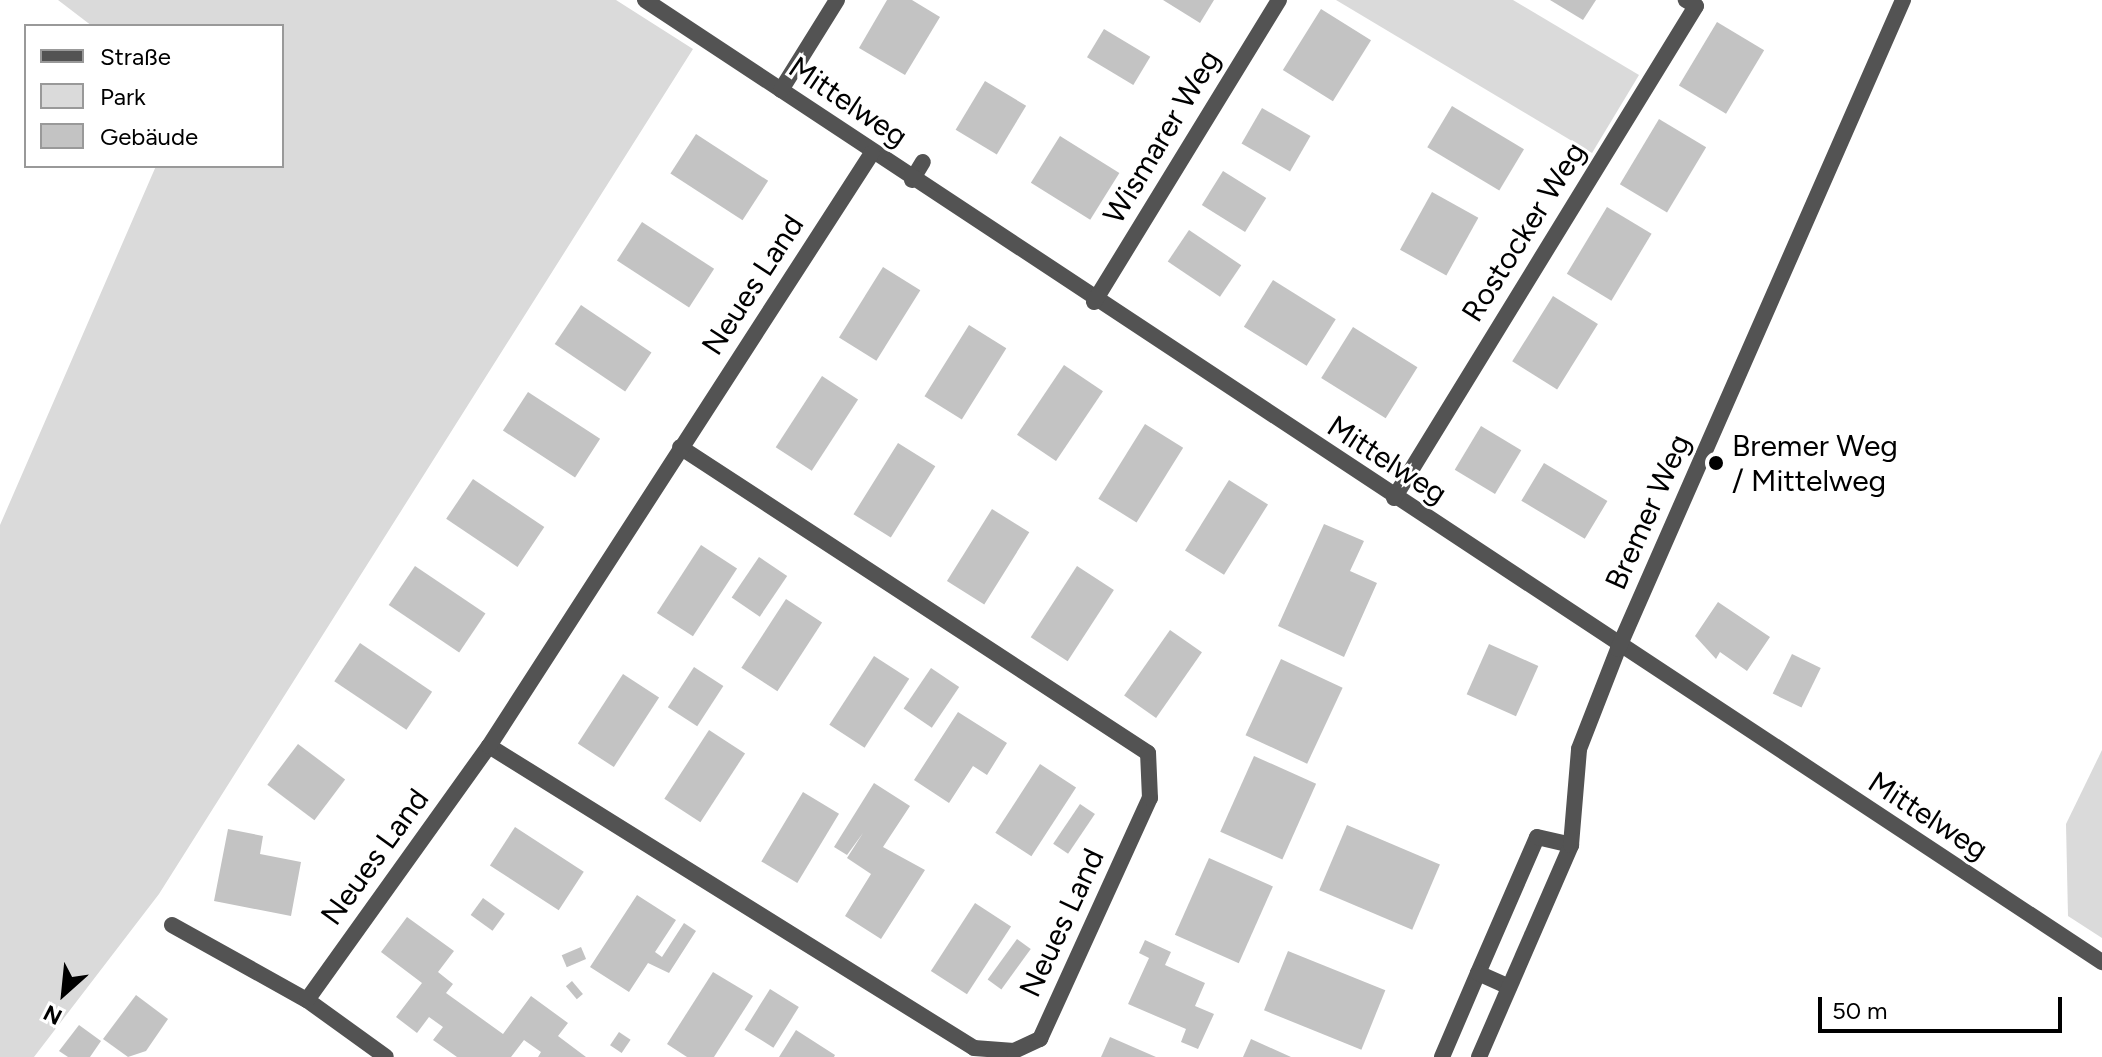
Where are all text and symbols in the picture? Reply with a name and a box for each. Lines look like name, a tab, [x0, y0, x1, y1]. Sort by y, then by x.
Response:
legend	[24, 24, 284, 168]
text: Straße	[100, 42, 171, 71]
street label: Wismarer Weg	[1096, 44, 1228, 230]
street label: Mittelweg	[782, 49, 914, 155]
text: Park	[100, 82, 146, 111]
text: Gebäude	[100, 122, 198, 151]
street label: Rostocker Weg	[1454, 136, 1594, 328]
street label: Neues Land	[695, 208, 811, 362]
street label: Mittelweg	[1321, 408, 1453, 512]
place label: Bremer Weg / Mittelweg	[1732, 428, 1898, 498]
street label: Bremer Weg	[1598, 429, 1698, 595]
marker: Bremer Weg / Mittelweg	[1707, 454, 1725, 472]
street label: Mittelweg	[1862, 764, 1994, 868]
street label: Neues Land	[314, 782, 436, 932]
street label: Neues Land	[1012, 843, 1112, 1003]
north arrow	[24, 953, 104, 1033]
scale bar	[1822, 981, 2066, 1031]
text: 50 m	[1832, 996, 1888, 1025]
text: N	[39, 999, 67, 1031]

